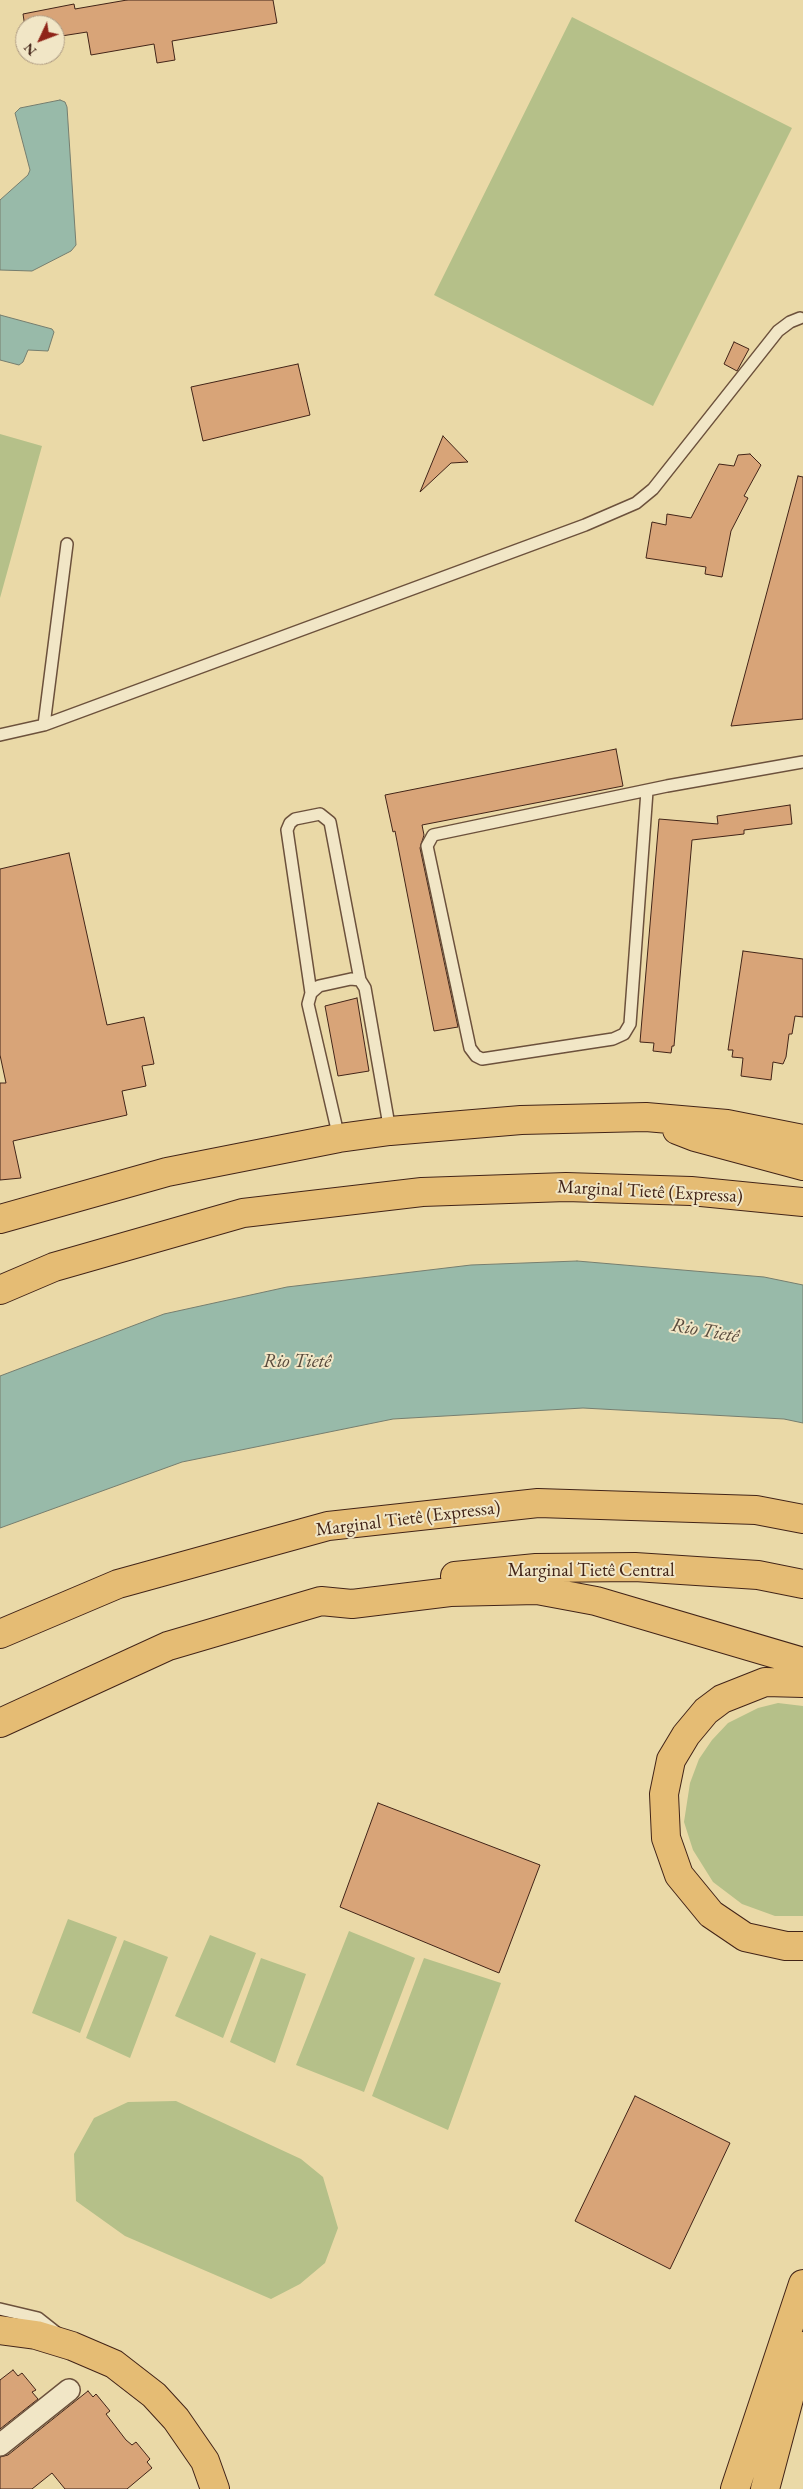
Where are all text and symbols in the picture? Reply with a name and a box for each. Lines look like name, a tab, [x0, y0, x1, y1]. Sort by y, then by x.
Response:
north arrow	[15, 15, 65, 65]
text: N	[19, 39, 40, 60]
street label: Marginal Tietê (Expressa)	[557, 1176, 743, 1208]
water label: Rio Tietê	[669, 1313, 741, 1349]
water label: Rio Tietê	[263, 1350, 331, 1374]
street label: Marginal Tietê (Expressa)	[314, 1496, 502, 1542]
street label: Marginal Tietê Central	[508, 1560, 674, 1582]

